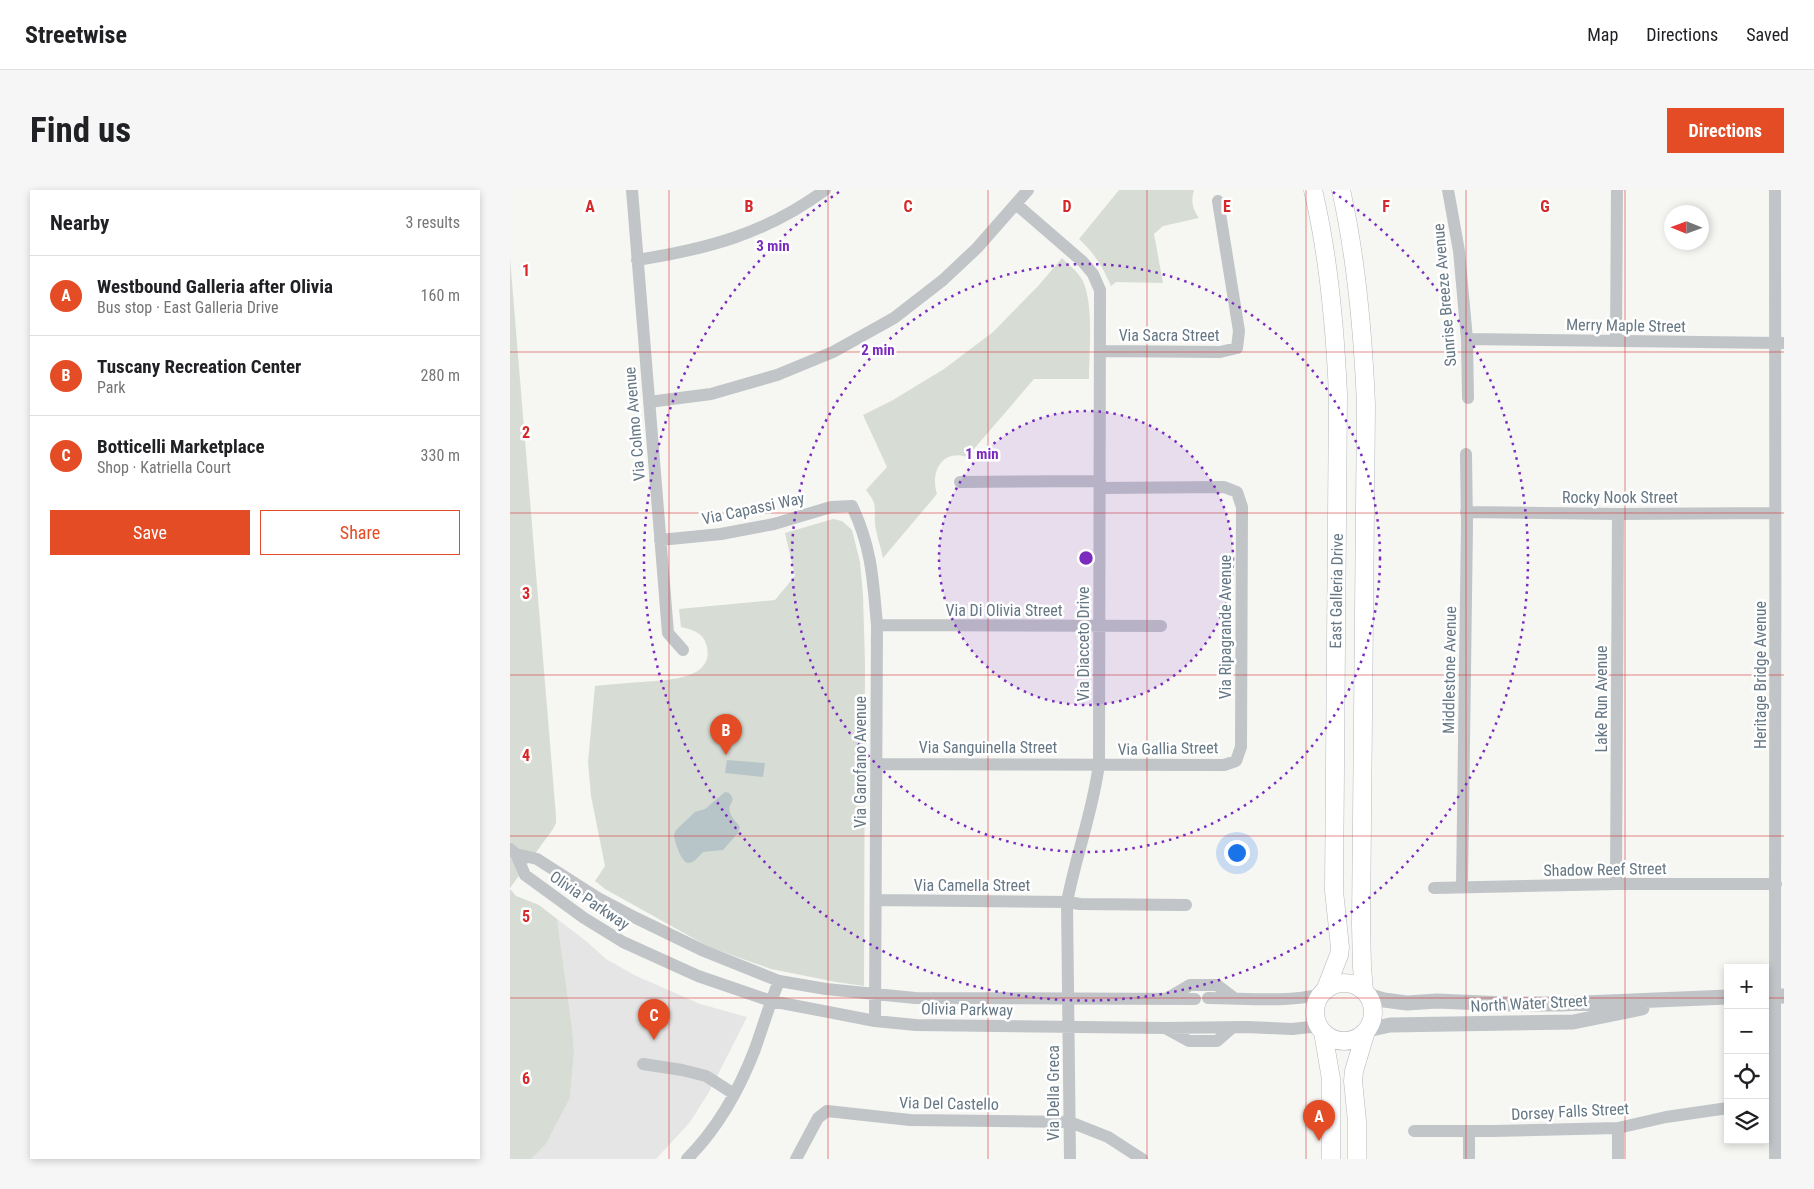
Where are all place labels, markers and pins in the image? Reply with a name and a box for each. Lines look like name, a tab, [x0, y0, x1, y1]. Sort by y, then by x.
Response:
centre of rings	[1077, 549, 1095, 567]
pin: B	[710, 714, 742, 755]
pin: C	[638, 999, 670, 1040]
pin: A	[1303, 1100, 1335, 1141]

